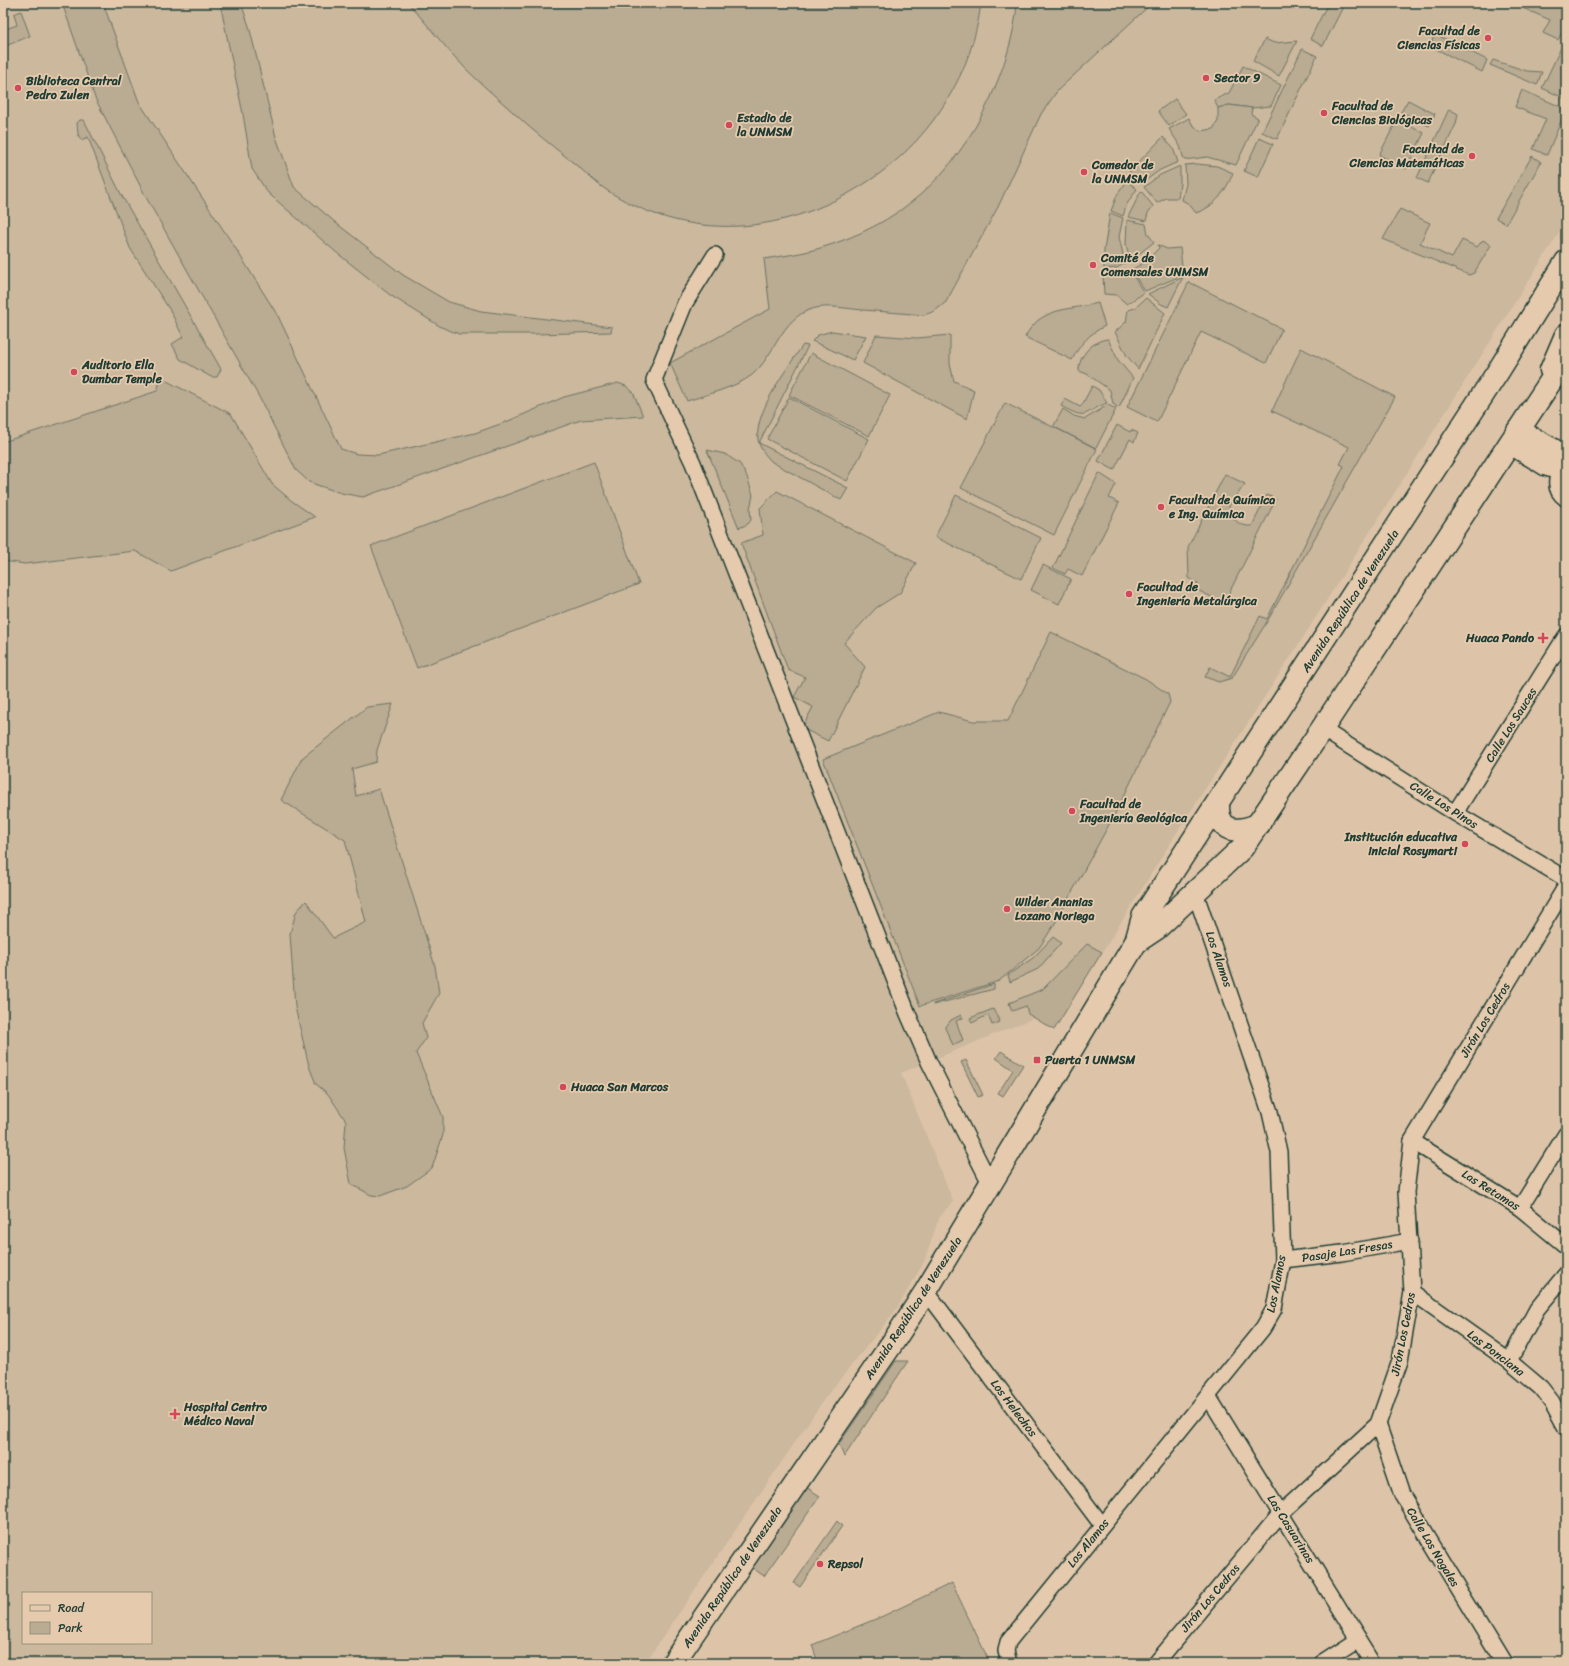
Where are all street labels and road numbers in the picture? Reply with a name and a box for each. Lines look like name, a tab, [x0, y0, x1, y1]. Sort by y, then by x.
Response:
street label: Avenida República de Venezuela	[1295, 525, 1405, 678]
street label: Calle Los Sauces	[1479, 683, 1543, 767]
street label: Calle Los Pinos	[1405, 775, 1483, 835]
street label: Los Alamos	[1199, 928, 1239, 991]
street label: Jirón Los Cedros	[1453, 978, 1516, 1063]
street label: Las Retamas	[1457, 1163, 1525, 1217]
street label: Avenida República de Venezuela	[858, 1232, 968, 1385]
street label: Pasaje Las Fresas	[1300, 1233, 1394, 1269]
street label: Los Alamos	[1260, 1253, 1292, 1315]
street label: Jirón Los Cedros	[1384, 1290, 1422, 1379]
street label: Las Ponciana	[1462, 1324, 1530, 1383]
street label: Los Helechos	[985, 1374, 1044, 1442]
street label: Las Casuarinas	[1261, 1490, 1321, 1568]
street label: Avenida República de Venezuela	[676, 1501, 788, 1653]
street label: Calle Los Nogales	[1400, 1503, 1466, 1591]
street label: Los Alamos	[1061, 1513, 1115, 1573]
street label: Jirón Los Cedros	[1174, 1559, 1246, 1638]

